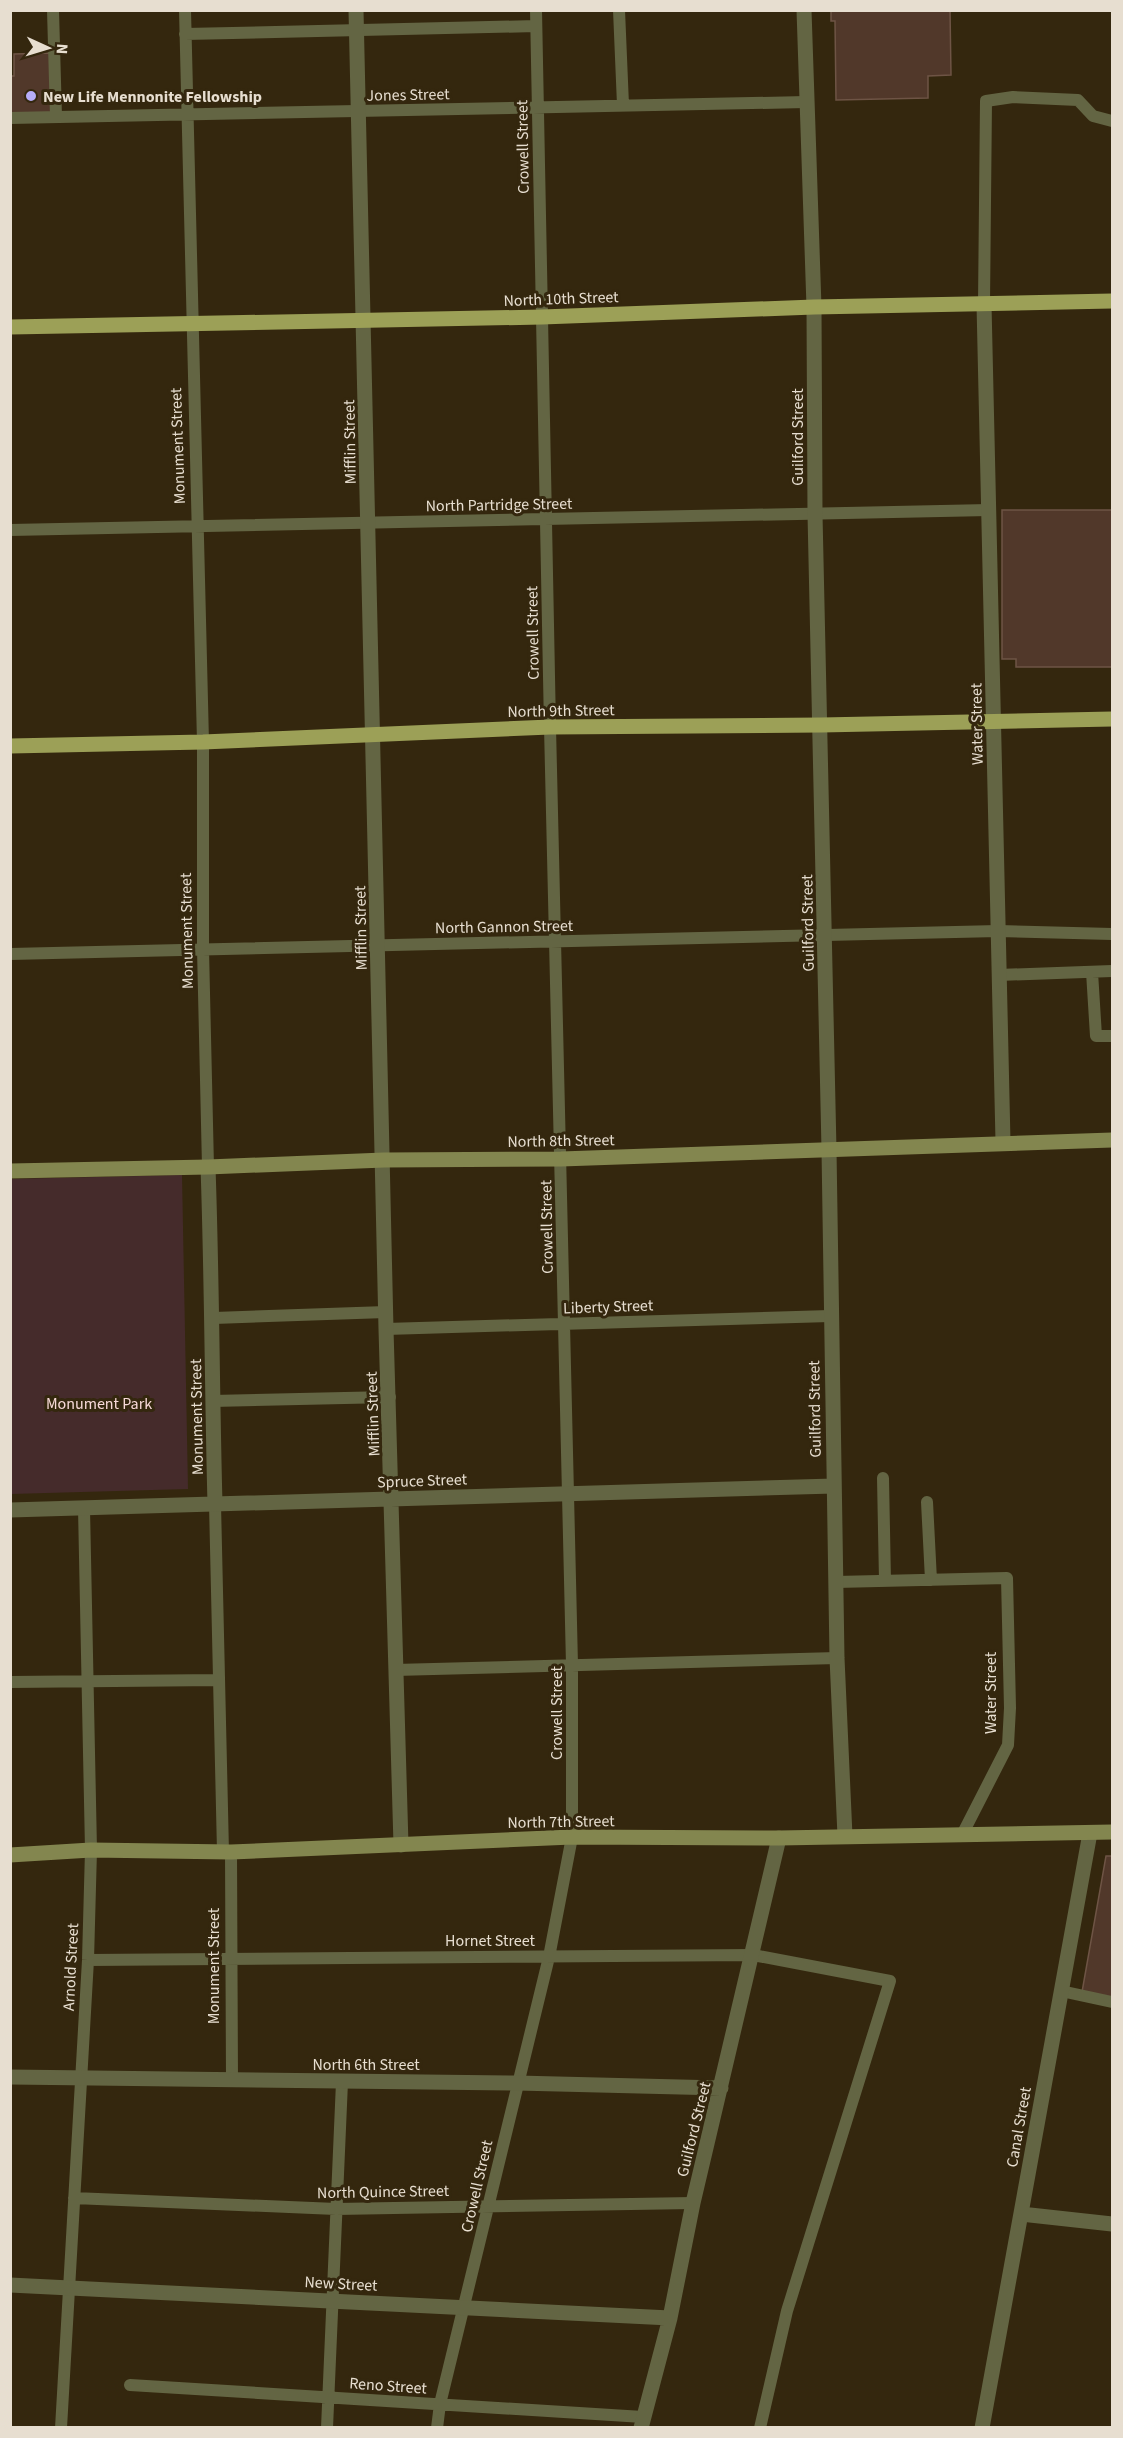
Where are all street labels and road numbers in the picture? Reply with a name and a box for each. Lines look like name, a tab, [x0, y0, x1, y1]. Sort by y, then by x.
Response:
street label: Jones Street	[366, 83, 450, 107]
street label: Crowell Street	[511, 99, 535, 194]
street label: North 10th Street	[503, 286, 620, 312]
street label: Monument Street	[165, 387, 191, 505]
street label: Guilford Street	[787, 388, 809, 486]
street label: Mifflin Street	[338, 399, 362, 485]
street label: North Partridge Street	[425, 493, 573, 517]
street label: Crowell Street	[521, 585, 545, 680]
street label: Water Street	[965, 682, 989, 765]
street label: North 9th Street	[507, 699, 615, 723]
street label: Monument Street	[175, 872, 199, 989]
street label: Guilford Street	[796, 874, 820, 972]
street label: Mifflin Street	[349, 885, 373, 971]
street label: North Gannon Street	[435, 915, 574, 939]
street label: North 8th Street	[507, 1129, 615, 1153]
street label: Crowell Street	[535, 1179, 559, 1274]
street label: Liberty Street	[563, 1294, 654, 1320]
street label: Monument Street	[185, 1358, 209, 1475]
street label: Guilford Street	[803, 1360, 827, 1458]
street label: Mifflin Street	[361, 1371, 385, 1457]
street label: Spruce Street	[377, 1468, 468, 1494]
street label: Water Street	[980, 1651, 1002, 1734]
street label: Crowell Street	[546, 1665, 568, 1760]
street label: North 7th Street	[507, 1810, 615, 1834]
street label: Monument Street	[203, 1907, 225, 2024]
street label: Arnold Street	[58, 1922, 84, 2012]
street label: Hornet Street	[445, 1930, 536, 1952]
street label: North 6th Street	[312, 2054, 420, 2076]
street label: Guilford Street	[672, 2079, 717, 2179]
street label: Canal Street	[1001, 2085, 1037, 2169]
street label: Crowell Street	[456, 2137, 498, 2234]
street label: North Quince Street	[317, 2180, 450, 2204]
street label: New Street	[304, 2271, 379, 2297]
street label: Reno Street	[348, 2372, 428, 2400]

